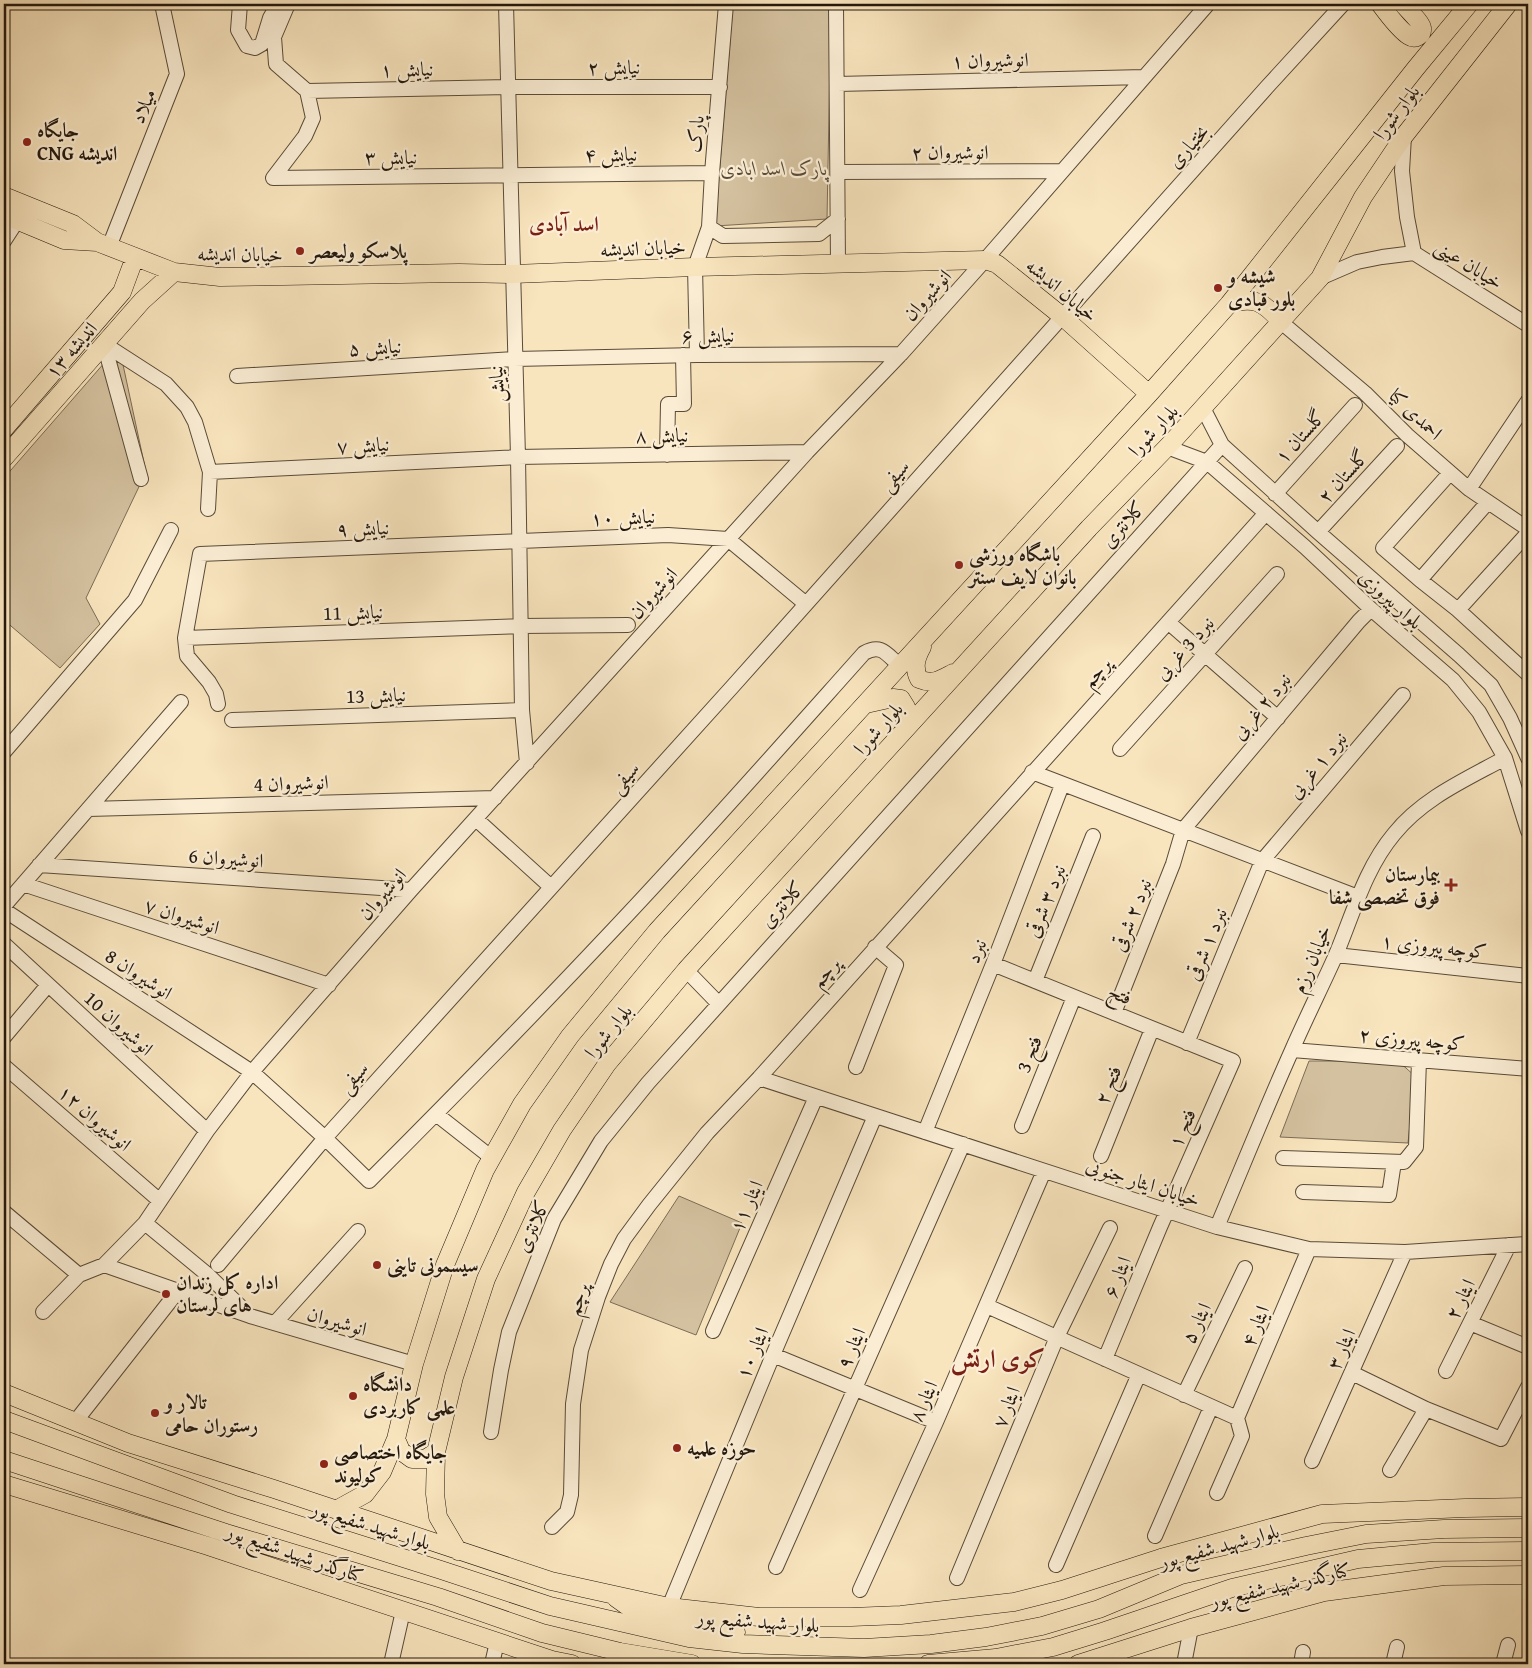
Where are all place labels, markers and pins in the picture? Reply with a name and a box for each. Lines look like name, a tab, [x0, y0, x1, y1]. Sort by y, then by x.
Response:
place label: جایگاه CNG اندیشه	[37, 115, 117, 167]
marker: جایگاه CNG اندیشه	[21, 136, 33, 148]
place label: پلاسکو ولیعصر	[308, 236, 408, 266]
marker: پلاسکو ولیعصر	[294, 245, 306, 257]
place label: شیشه و بلور قبادی	[1226, 261, 1295, 313]
marker: شیشه و بلور قبادی	[1212, 282, 1224, 294]
place label: باشگاه ورزشی بانوان لایف سنتر	[967, 539, 1077, 591]
marker: باشگاه ورزشی بانوان لایف سنتر	[953, 559, 965, 571]
place label: بیمارستان فوق تخصصی شفا	[1329, 859, 1441, 912]
marker: بیمارستان فوق تخصصی شفا	[1444, 878, 1458, 892]
place label: سیسمونی تاینی	[387, 1250, 479, 1279]
marker: سیسمونی تاینی	[371, 1259, 383, 1271]
place label: اداره کل زندان های لرستان	[176, 1267, 278, 1319]
marker: اداره کل زندان های لرستان	[160, 1288, 172, 1300]
place label: دانشگاه علمی کاربردی	[363, 1369, 456, 1421]
place label: تالار و رستوران حامی	[163, 1387, 258, 1439]
marker: دانشگاه علمی کاربردی	[347, 1390, 359, 1402]
marker: تالار و رستوران حامی	[149, 1407, 161, 1419]
place label: حوزه علمیه	[687, 1433, 756, 1462]
place label: جایگاه اختصاصی کولیوند	[334, 1437, 447, 1489]
marker: حوزه علمیه	[671, 1442, 683, 1454]
marker: جایگاه اختصاصی کولیوند	[318, 1458, 330, 1470]

